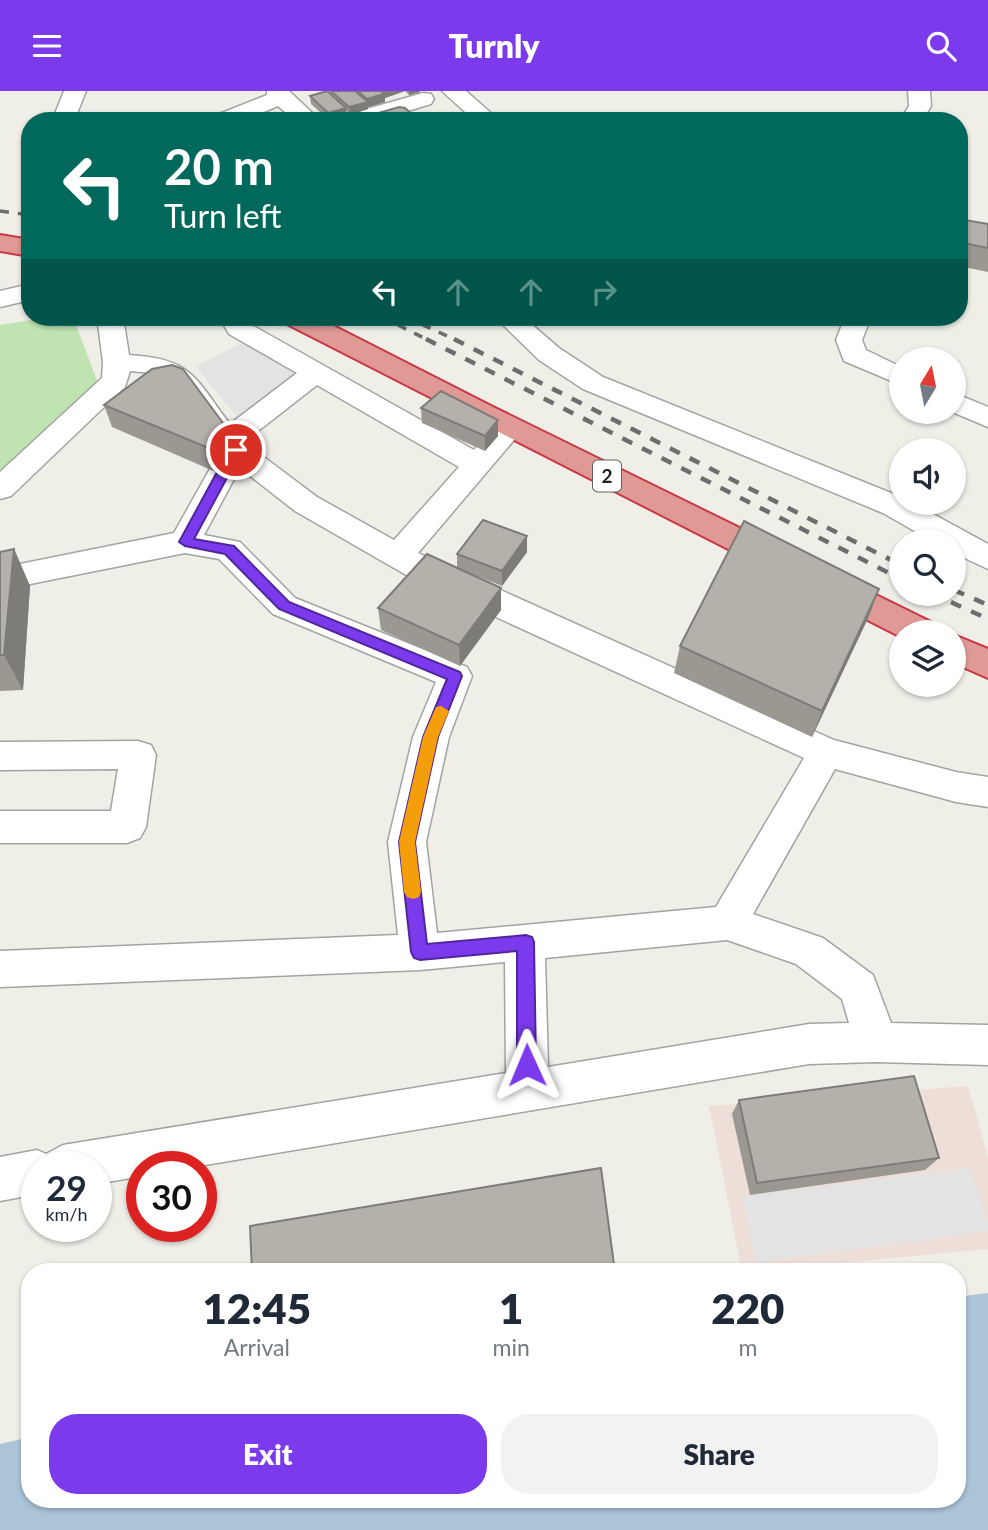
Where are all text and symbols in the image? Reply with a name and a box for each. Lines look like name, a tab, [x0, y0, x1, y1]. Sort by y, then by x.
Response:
text: Turnly	[448, 26, 540, 65]
icon: menu	[28, 27, 66, 65]
icon: search	[922, 27, 960, 65]
text: 20 m	[164, 137, 274, 195]
icon: left	[49, 140, 140, 231]
text: Turn left	[164, 196, 281, 235]
icon: left	[366, 273, 404, 311]
icon: ahead	[439, 273, 477, 311]
icon: ahead	[512, 273, 550, 311]
icon: right	[585, 273, 623, 311]
north arrow	[889, 347, 966, 423]
map controls	[889, 347, 966, 697]
pin	[206, 420, 266, 480]
icon: arrive	[217, 431, 255, 469]
button: sound	[889, 438, 966, 515]
road number: 2	[593, 461, 621, 491]
button: search	[889, 529, 966, 606]
button: layers	[889, 620, 966, 697]
position arrow	[490, 1028, 564, 1102]
speed limit sign: 30	[126, 1151, 217, 1242]
text: 29	[46, 1166, 87, 1208]
text: km/h	[45, 1203, 88, 1225]
text: 12:45	[203, 1283, 311, 1333]
text: 1	[499, 1283, 523, 1333]
text: 220	[711, 1283, 784, 1333]
text: Arrival	[224, 1333, 290, 1361]
text: min	[493, 1333, 530, 1361]
text: m	[738, 1333, 757, 1361]
button: Exit	[49, 1414, 487, 1494]
button: Share	[501, 1414, 938, 1494]

